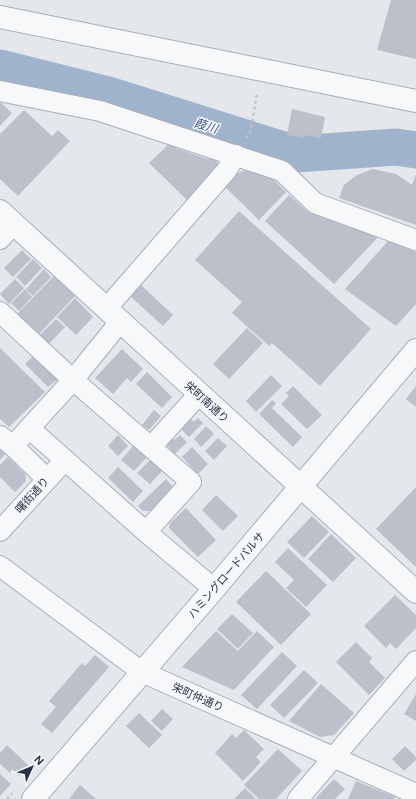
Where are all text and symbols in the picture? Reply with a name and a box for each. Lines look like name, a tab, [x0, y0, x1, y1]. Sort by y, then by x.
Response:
water label: 葭川	[192, 115, 222, 138]
street label: 栄町南通り	[182, 378, 232, 426]
street label: 曙街通り	[12, 474, 52, 516]
street label: ハミングロードパルサ	[185, 529, 267, 621]
street label: 栄町仲通り	[170, 679, 226, 715]
north arrow	[12, 747, 52, 787]
text: N	[31, 752, 47, 768]

